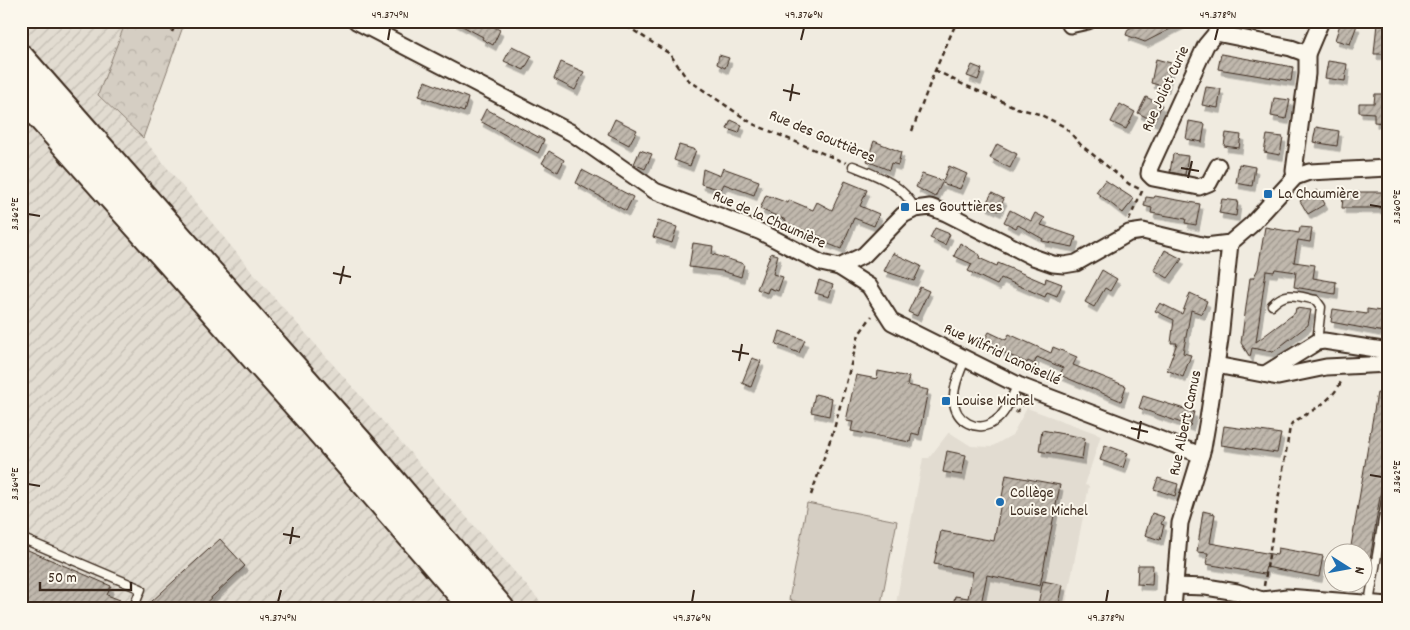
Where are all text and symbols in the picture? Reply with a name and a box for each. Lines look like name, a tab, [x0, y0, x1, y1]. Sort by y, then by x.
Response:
text: 49.374°N	[371, 7, 409, 24]
text: 49.376°N	[785, 7, 823, 24]
text: 49.378°N	[1200, 7, 1237, 24]
street label: Rue Joliot Curie	[1136, 42, 1196, 136]
street label: Rue des Gouttières	[765, 104, 879, 170]
place label: La Chaumière	[1278, 183, 1359, 206]
street label: Rue de la Chaumière	[709, 185, 829, 255]
marker: La Chaumière	[1262, 188, 1274, 200]
text: 3.360°E	[1389, 189, 1406, 224]
place label: Les Gouttières	[915, 196, 1003, 219]
text: 3.362°E	[7, 197, 24, 231]
marker: Les Gouttières	[899, 201, 911, 213]
street label: Rue Wilfrid Lanoisellé	[940, 318, 1064, 392]
street label: Rue Albert Camus	[1164, 368, 1208, 478]
place label: Louise Michel	[956, 390, 1034, 413]
marker: Louise Michel	[940, 395, 952, 407]
text: 3.362°E	[1389, 460, 1406, 494]
text: 3.364°E	[7, 467, 24, 500]
place label: Collège Louise Michel	[1010, 482, 1088, 523]
marker: Collège Louise Michel	[994, 496, 1006, 508]
north arrow	[1322, 542, 1372, 592]
scale bar	[40, 560, 131, 592]
text: N	[1348, 565, 1369, 575]
text: 50 m	[48, 568, 77, 590]
text: 49.374°N	[259, 610, 297, 627]
text: 49.376°N	[673, 610, 711, 627]
text: 49.378°N	[1088, 610, 1125, 627]

